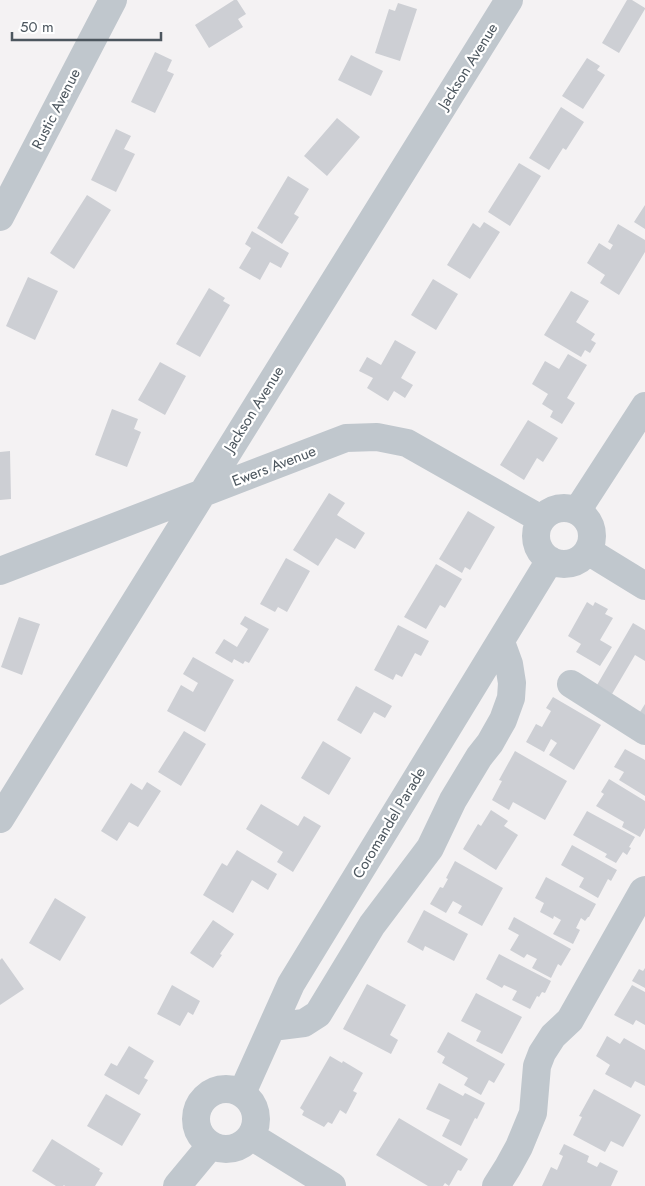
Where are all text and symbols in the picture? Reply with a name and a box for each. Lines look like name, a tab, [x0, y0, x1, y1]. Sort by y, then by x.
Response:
scale bar	[12, 10, 161, 42]
text: 50 m	[20, 16, 54, 38]
street label: Jackson Avenue	[432, 18, 503, 115]
street label: Rustic Avenue	[26, 64, 86, 153]
street label: Jackson Avenue	[218, 361, 289, 458]
street label: Ewers Avenue	[229, 440, 319, 492]
street label: Coromandel Parade	[347, 763, 431, 883]

